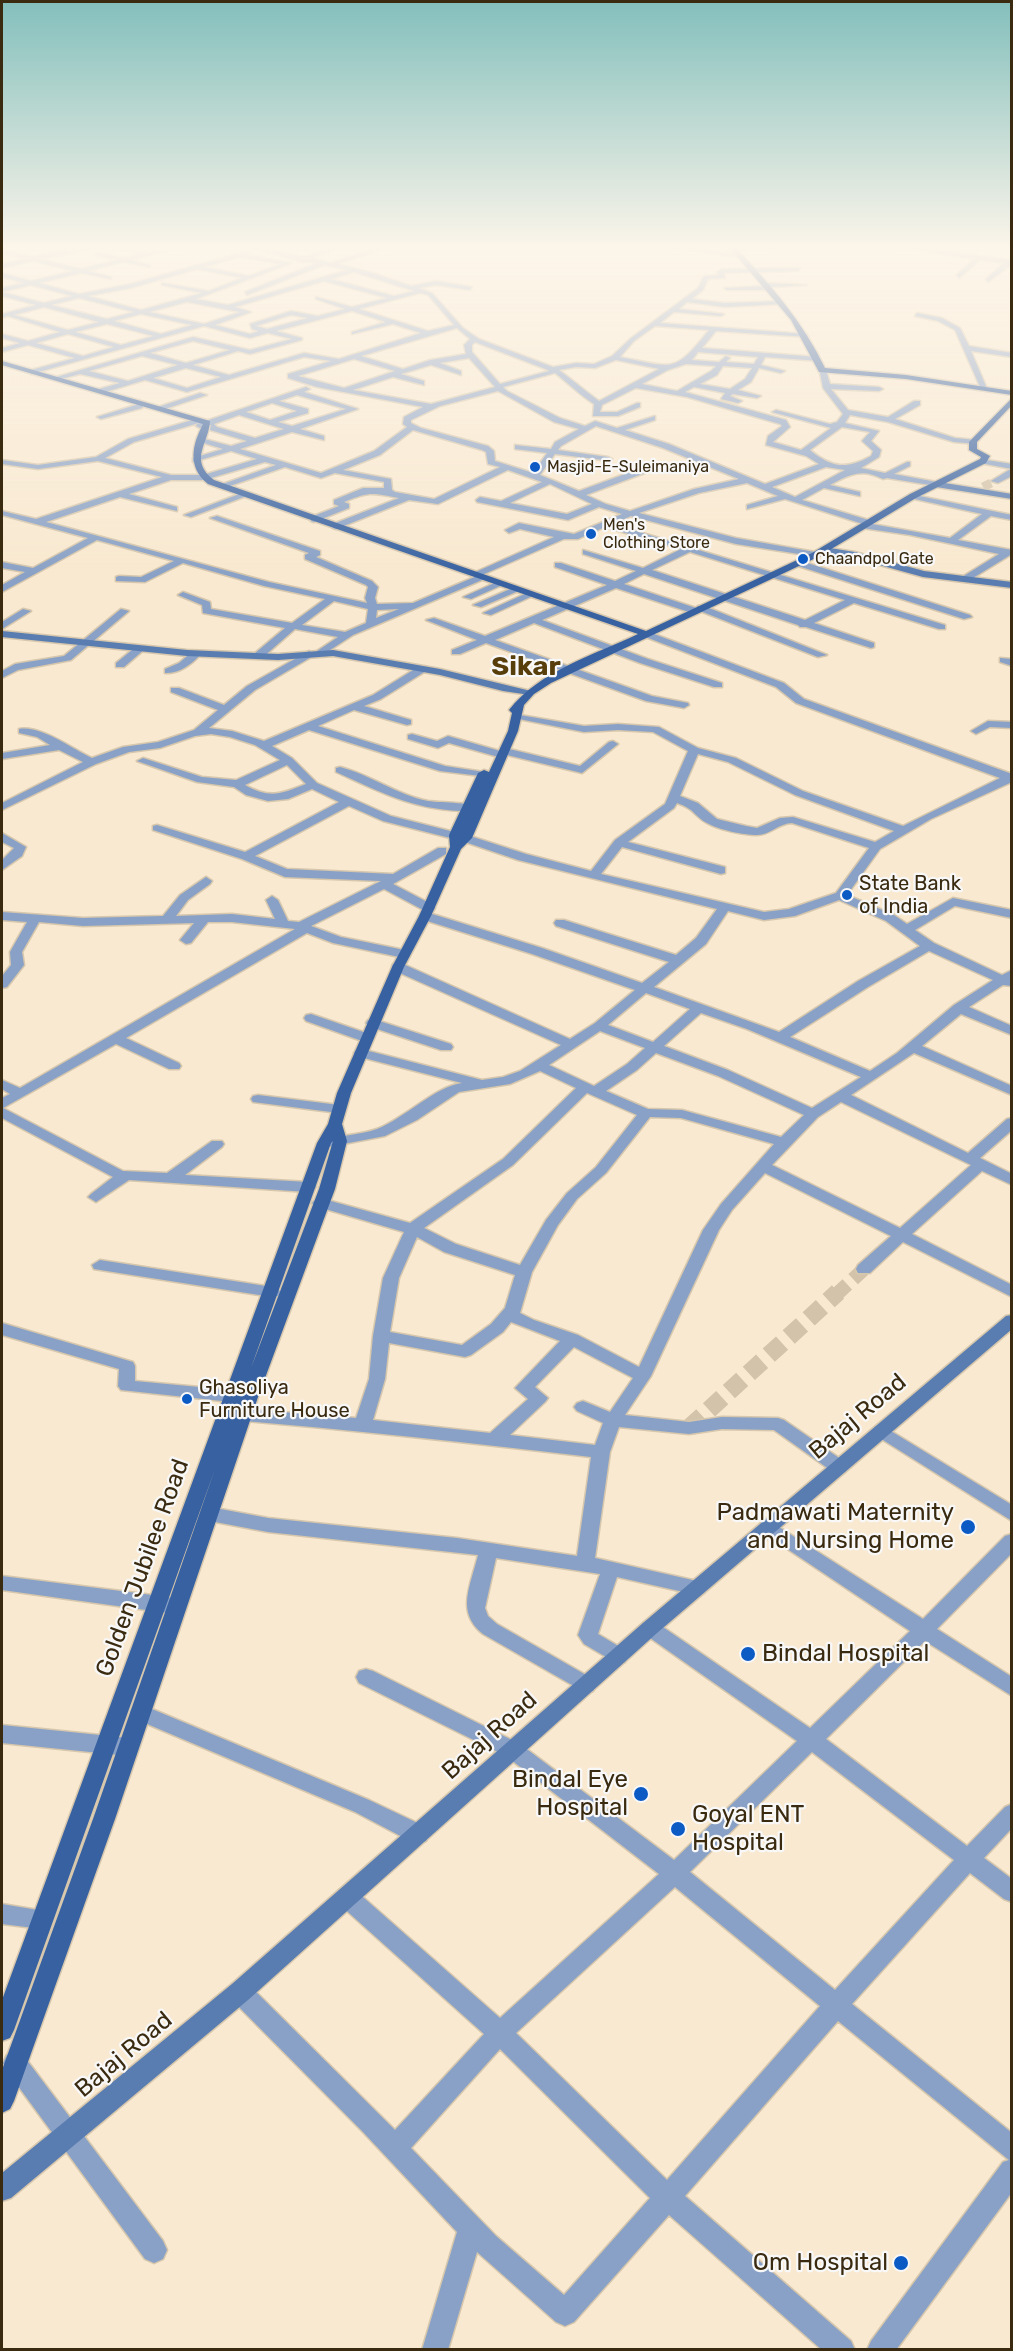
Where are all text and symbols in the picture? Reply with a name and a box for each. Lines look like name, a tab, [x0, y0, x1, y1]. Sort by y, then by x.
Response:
place label: Masjid-E-Suleimaniya	[547, 457, 709, 477]
marker: Masjid-E-Suleimaniya	[528, 460, 542, 474]
place label: Men's Clothing Store	[603, 515, 710, 553]
marker: Men's Clothing Store	[584, 527, 598, 541]
place label: Chaandpol Gate	[815, 549, 934, 569]
marker: Chaandpol Gate	[796, 552, 810, 566]
district label: Sikar	[491, 651, 561, 683]
place label: State Bank of India	[859, 872, 961, 919]
marker: State Bank of India	[840, 888, 854, 902]
street label: Bajaj Road	[804, 1368, 912, 1466]
place label: Ghasoliya Furniture House	[199, 1376, 350, 1423]
marker: Ghasoliya Furniture House	[180, 1392, 194, 1406]
street label: Golden Jubilee Road	[90, 1455, 196, 1681]
place label: Padmawati Maternity and Nursing Home	[717, 1499, 954, 1555]
marker: Padmawati Maternity and Nursing Home	[959, 1518, 977, 1536]
place label: Bindal Hospital	[762, 1640, 929, 1668]
marker: Bindal Hospital	[739, 1645, 757, 1663]
street label: Bajaj Road	[437, 1686, 543, 1786]
place label: Bindal Eye Hospital	[512, 1766, 628, 1822]
marker: Bindal Eye Hospital	[632, 1785, 650, 1803]
place label: Goyal ENT Hospital	[692, 1801, 805, 1857]
marker: Goyal ENT Hospital	[669, 1820, 687, 1838]
street label: Bajaj Road	[70, 2006, 178, 2104]
place label: Om Hospital	[753, 2249, 888, 2277]
marker: Om Hospital	[892, 2254, 910, 2272]

